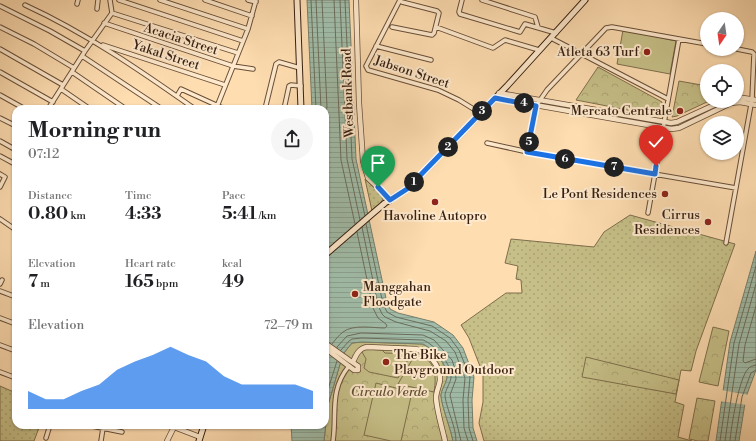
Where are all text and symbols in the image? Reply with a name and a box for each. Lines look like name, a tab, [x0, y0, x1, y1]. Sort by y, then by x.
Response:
north arrow	[700, 12, 744, 56]
map controls	[700, 12, 744, 160]
street label: Acacia Street	[141, 19, 221, 59]
street label: Yakal Street	[129, 36, 202, 74]
place label: Atleta 63 Turf	[556, 44, 640, 60]
street label: Westbank Road	[338, 47, 358, 139]
marker: Atleta 63 Turf	[642, 47, 652, 57]
street label: Jabson Street	[371, 52, 452, 92]
button: locate	[700, 64, 744, 108]
pin: 4	[514, 93, 534, 113]
text: 4	[520, 96, 528, 110]
pin: 3	[472, 101, 492, 121]
place label: Mercato Centrale	[571, 103, 672, 119]
text: 3	[479, 104, 485, 118]
marker: Mercato Centrale	[675, 106, 685, 116]
button: layers	[700, 116, 744, 160]
text: Morning run	[28, 117, 161, 144]
button: share	[271, 118, 313, 160]
pin	[639, 125, 673, 166]
icon: check	[645, 131, 667, 153]
pin: 5	[519, 132, 539, 152]
text: 5	[526, 135, 532, 149]
pin: 2	[438, 137, 458, 157]
text: 2	[445, 140, 451, 154]
text: 07:12	[28, 146, 59, 162]
pin	[361, 146, 395, 187]
pin: 6	[555, 149, 575, 169]
icon: arrive	[367, 152, 389, 174]
text: 6	[562, 152, 568, 166]
pin: 7	[604, 157, 624, 177]
text: 7	[611, 160, 617, 174]
pin: 1	[404, 172, 424, 192]
text: 1	[411, 175, 417, 189]
place label: Le Pont Residences	[543, 186, 657, 202]
text: Distance	[28, 189, 72, 203]
text: Time	[125, 189, 152, 203]
text: Pace	[222, 189, 246, 203]
marker: Le Pont Residences	[660, 189, 670, 199]
marker: Havoline Autopro	[430, 197, 440, 207]
text: 0.80	[28, 203, 68, 225]
text: 4:33	[125, 203, 162, 225]
text: 5:41	[222, 203, 257, 225]
place label: Cirrus Residences	[634, 207, 700, 238]
place label: Havoline Autopro	[383, 208, 487, 224]
text: km	[68, 209, 86, 223]
text: /km	[257, 209, 276, 223]
marker: Cirrus Residences	[703, 217, 713, 227]
text: Elevation	[28, 257, 76, 271]
text: Heart rate	[125, 257, 176, 271]
text: kcal	[222, 257, 242, 271]
text: 7	[28, 271, 38, 293]
text: 165	[125, 271, 154, 293]
text: 49	[222, 271, 244, 293]
text: m	[38, 277, 50, 291]
text: bpm	[154, 277, 178, 291]
place label: Manggahan Floodgate	[363, 279, 431, 310]
marker: Manggahan Floodgate	[350, 289, 360, 299]
text: Elevation	[28, 317, 84, 333]
text: 72–79 m	[264, 317, 313, 333]
place label: The Bike Playground Outdoor	[394, 347, 515, 378]
marker: The Bike Playground Outdoor	[381, 357, 391, 367]
park label: Circulo Verde	[351, 384, 427, 400]

